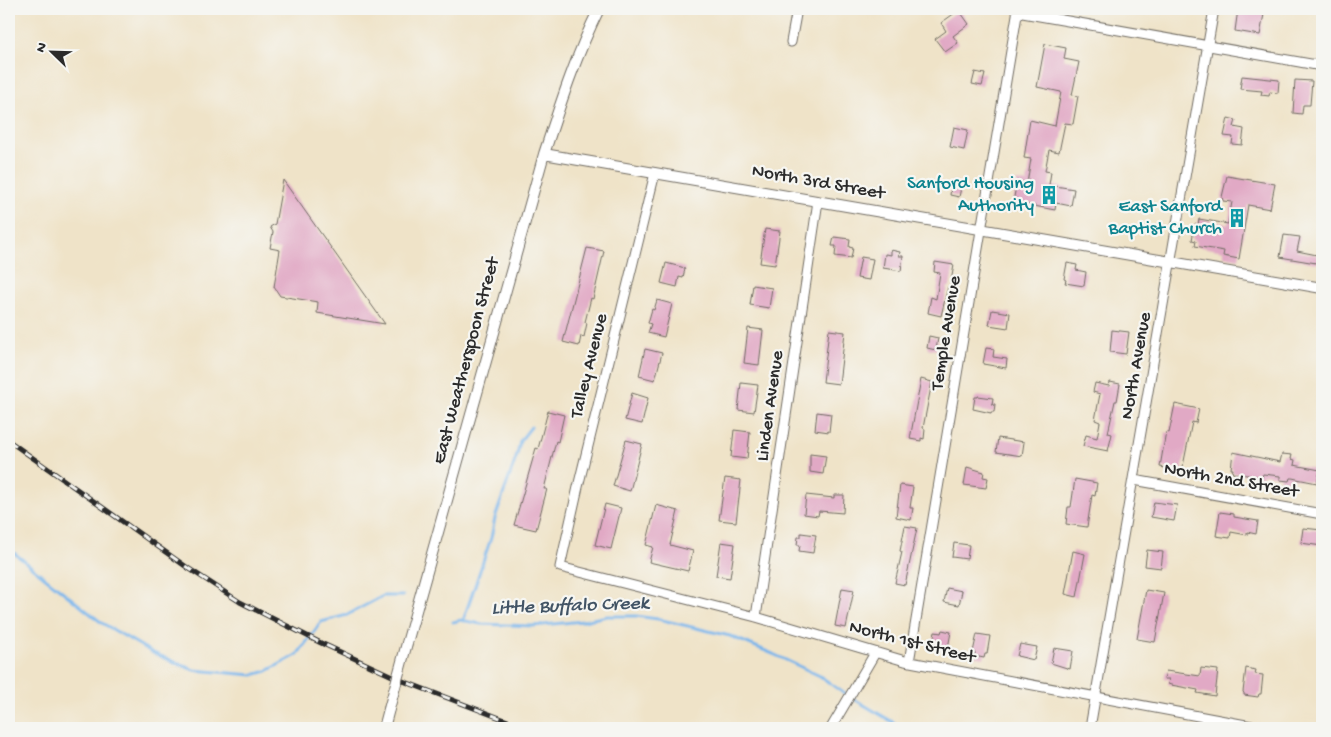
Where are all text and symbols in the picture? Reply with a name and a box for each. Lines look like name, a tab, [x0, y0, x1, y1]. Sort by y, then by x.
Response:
north arrow	[28, 28, 78, 78]
text: N	[33, 40, 52, 55]
street label: North 3rd Street	[750, 160, 888, 206]
place label: Sanford Housing Authority	[907, 173, 1035, 218]
building icon: Sanford Housing Authority	[1038, 184, 1060, 206]
place label: East Sanford Baptist Church	[1107, 196, 1224, 241]
building icon: East Sanford Baptist Church	[1226, 207, 1248, 229]
street label: East Weatherspoon Street	[428, 253, 506, 467]
street label: Temple Avenue	[926, 274, 967, 393]
street label: North Avenue	[1116, 310, 1158, 421]
street label: Talley Avenue	[566, 311, 614, 422]
street label: Linden Avenue	[752, 349, 790, 463]
street label: North 2nd Street	[1162, 458, 1302, 505]
water label: Little Buffalo Creek	[491, 593, 651, 621]
street label: North 1st Street	[847, 616, 980, 670]

